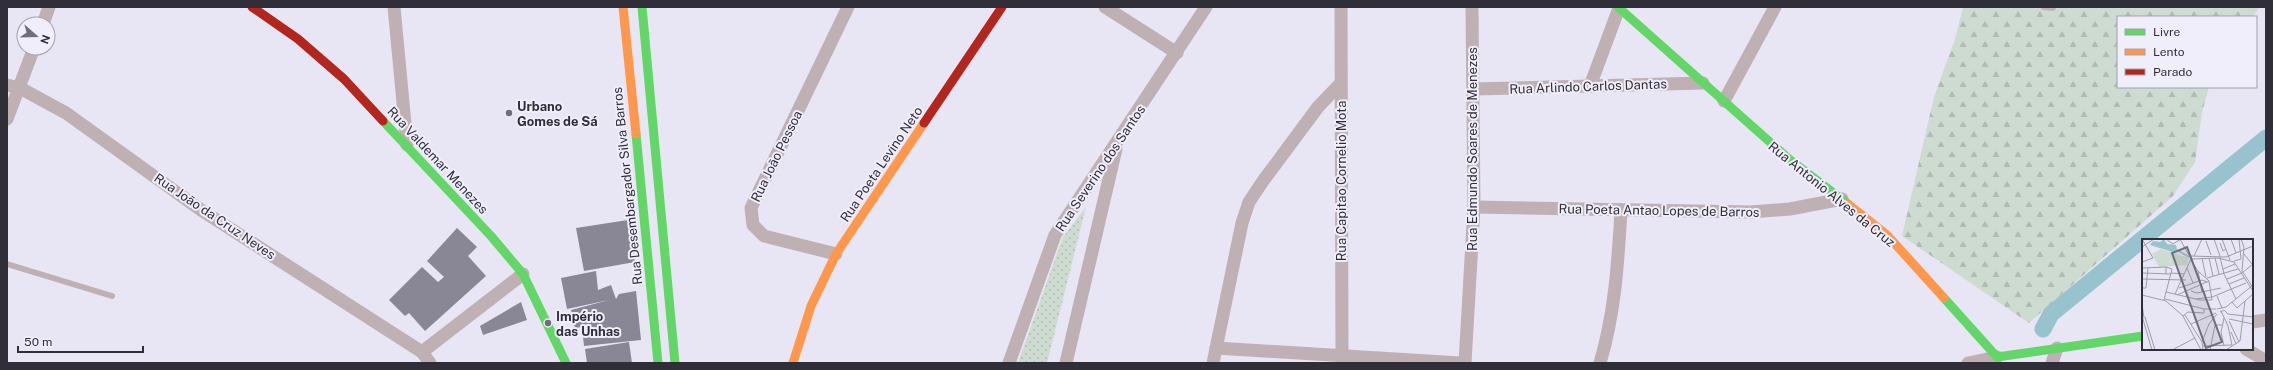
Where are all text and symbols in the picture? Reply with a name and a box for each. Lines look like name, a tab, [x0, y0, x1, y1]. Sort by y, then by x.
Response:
north arrow	[16, 16, 56, 56]
legend	[2117, 16, 2257, 88]
text: Livre	[2153, 25, 2181, 39]
text: N	[38, 33, 53, 46]
text: Lento	[2153, 45, 2185, 59]
street label: Rua Edmundo Soares de Menezes	[1465, 47, 1480, 251]
text: Parado	[2153, 65, 2192, 79]
street label: Rua Arlindo Carlos Dantas	[1509, 76, 1667, 97]
street label: Rua Desembargador Silva Barros	[610, 86, 645, 285]
place label: Urbano Gomes de Sá	[517, 99, 598, 129]
street label: Rua Capitao Cornelio Mota	[1334, 101, 1349, 261]
street label: Rua Severino dos Santos	[1053, 102, 1148, 234]
street label: Rua Valdemar Menezes	[384, 104, 491, 217]
street label: Rua Poeta Levino Neto	[837, 104, 926, 225]
marker: Urbano Gomes de Sá	[504, 108, 514, 118]
street label: Rua João Pessoa	[748, 108, 805, 204]
street label: Rua Antonio Alves da Cruz	[1765, 139, 1898, 250]
street label: Rua João da Cruz Neves	[151, 170, 278, 263]
street label: Rua Poeta Antao Lopes de Barros	[1558, 201, 1760, 220]
inset map	[2142, 239, 2253, 350]
place label: Império das Unhas	[556, 309, 620, 339]
marker: Império das Unhas	[543, 318, 553, 328]
scale bar	[18, 328, 143, 354]
text: 50 m	[24, 335, 52, 349]

